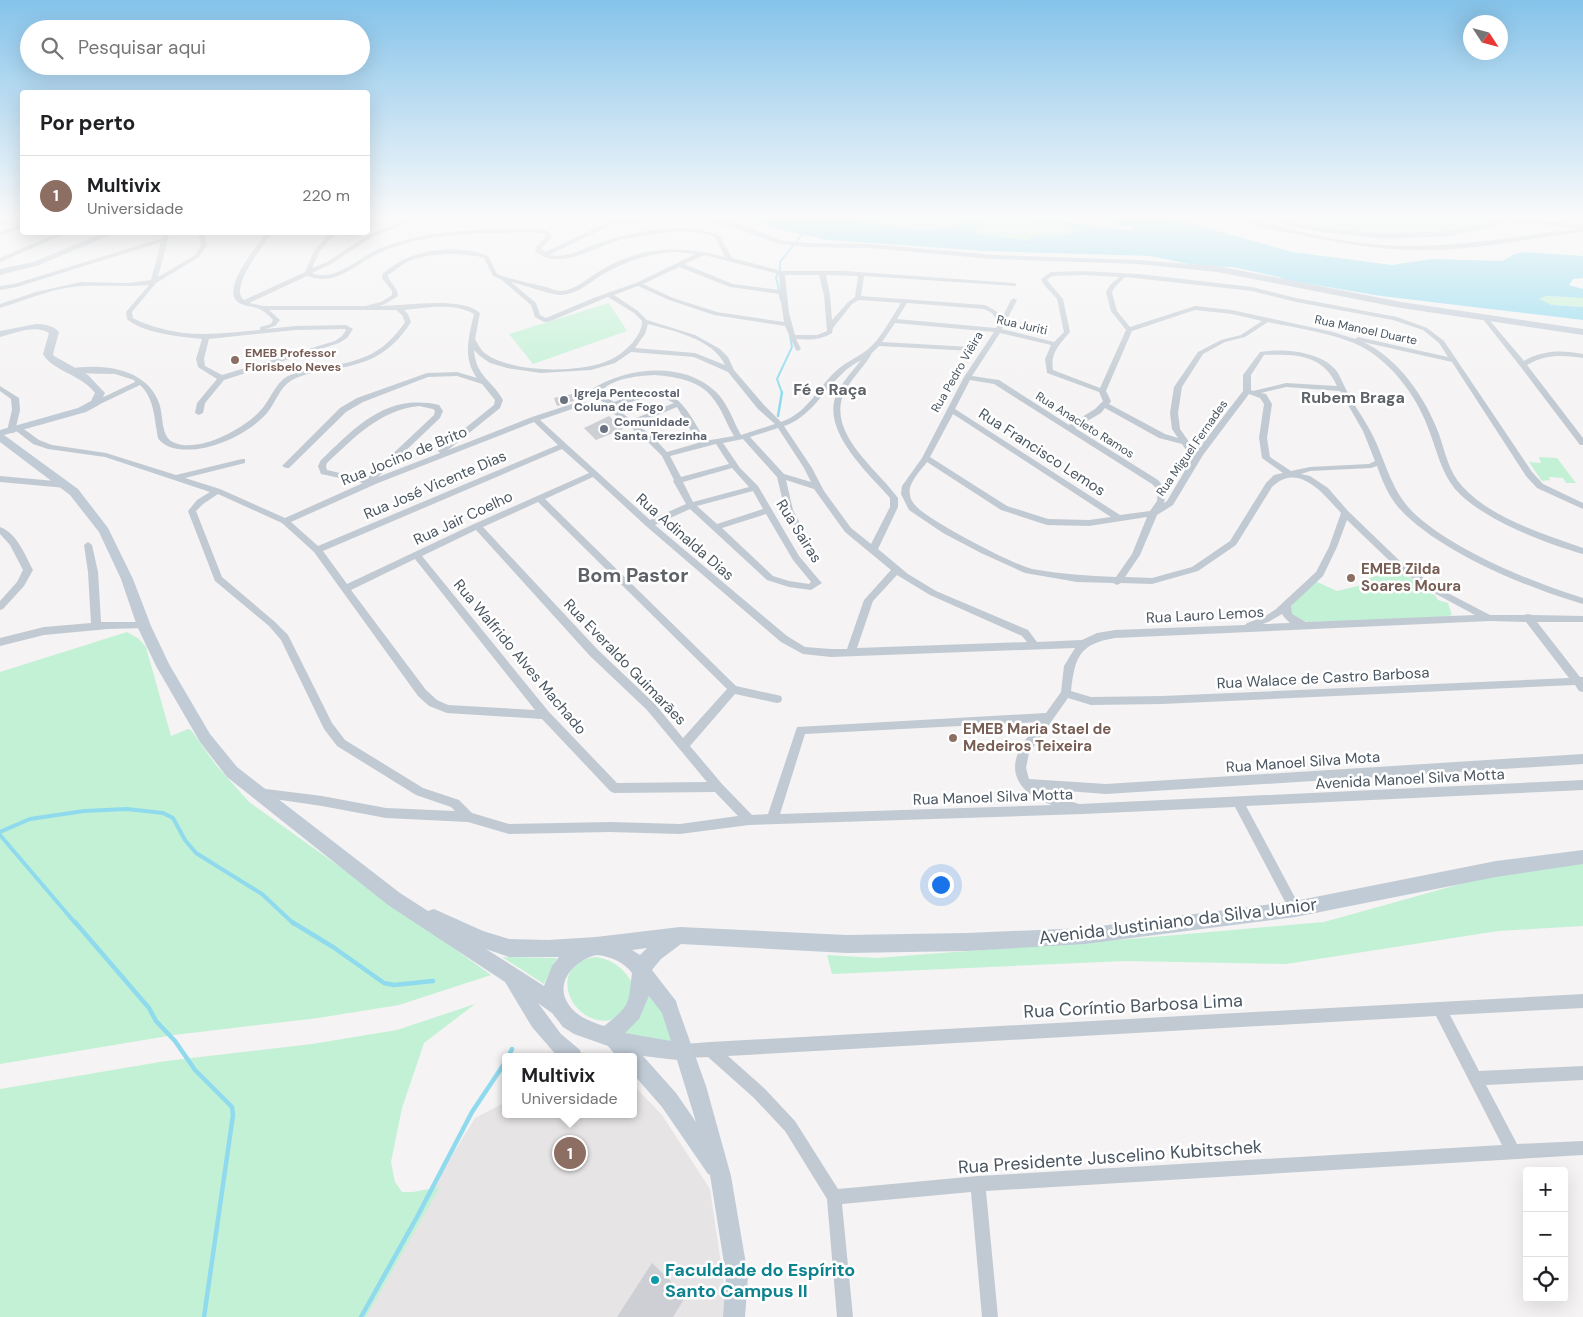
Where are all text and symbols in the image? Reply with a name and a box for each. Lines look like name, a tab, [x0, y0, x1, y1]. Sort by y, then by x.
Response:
north arrow	[1463, 15, 1508, 60]
search box	[20, 20, 370, 75]
icon: search	[38, 34, 66, 62]
text: Pesquisar aqui	[78, 35, 206, 60]
text: Por perto	[40, 109, 135, 137]
text: Multivix	[87, 173, 161, 198]
text: 1	[53, 185, 59, 206]
text: 220 m	[302, 185, 350, 206]
text: Universidade	[87, 198, 183, 219]
street label: Rua Juriti	[995, 311, 1049, 339]
street label: Rua Manoel Duarte	[1313, 311, 1419, 349]
street label: Rua Pedro Viêira	[927, 329, 987, 415]
place label: EMEB Professor Florisbelo Neves	[245, 345, 341, 375]
marker: EMEB Professor Florisbelo Neves	[229, 354, 241, 366]
district label: Fé e Raça	[793, 379, 867, 400]
place label: Igreja Pentecostal Coluna de Fogo	[574, 385, 680, 415]
district label: Rubem Braga	[1301, 387, 1405, 408]
street label: Rua Anacleto Ramos	[1033, 388, 1137, 462]
marker: Igreja Pentecostal Coluna de Fogo	[558, 394, 570, 406]
street label: Rua Miguel Fernades	[1153, 397, 1231, 499]
street label: Rua Francisco Lemos	[975, 404, 1109, 500]
place label: Comunidade Santa Terezinha	[614, 414, 707, 444]
street label: Rua Jocino de Brito	[338, 422, 470, 490]
marker: Comunidade Santa Terezinha	[598, 423, 610, 435]
street label: Rua José Vicente Dias	[361, 446, 509, 524]
street label: Rua Jair Coelho	[410, 486, 516, 550]
street label: Rua Adinalda Dias	[632, 489, 738, 585]
street label: Rua Sairas	[772, 495, 826, 567]
place label: EMEB Zilda Soares Moura	[1361, 559, 1461, 596]
district label: Bom Pastor	[578, 562, 688, 588]
marker: EMEB Zilda Soares Moura	[1345, 572, 1357, 584]
street label: Rua Walfrido Alves Machado	[449, 575, 591, 739]
street label: Rua Everaldo Guimarães	[559, 594, 691, 730]
street label: Rua Lauro Lemos	[1145, 602, 1265, 628]
street label: Rua Walace de Castro Barbosa	[1216, 662, 1430, 694]
place label: EMEB Maria Stael de Medeiros Teixeira	[963, 719, 1111, 756]
marker: EMEB Maria Stael de Medeiros Teixeira	[947, 732, 959, 744]
street label: Rua Manoel Silva Mota	[1225, 747, 1381, 777]
street label: Avenida Manoel Silva Motta	[1315, 764, 1505, 794]
street label: Rua Manoel Silva Motta	[913, 784, 1073, 810]
your location	[928, 872, 954, 898]
street label: Avenida Justiniano da Silva Junior	[1038, 892, 1319, 950]
street label: Rua Coríntio Barbosa Lima	[1023, 988, 1243, 1024]
popup	[502, 1053, 637, 1118]
text: Multivix	[521, 1063, 595, 1088]
text: Universidade	[521, 1088, 618, 1109]
pin: 1	[554, 1134, 586, 1172]
street label: Rua Presidente Juscelino Kubitschek	[957, 1134, 1263, 1180]
map controls	[1523, 1167, 1568, 1302]
button: +	[1523, 1167, 1568, 1212]
button: −	[1523, 1212, 1568, 1257]
button: locate	[1523, 1257, 1568, 1302]
place label: Faculdade do Espírito Santo Campus II	[665, 1258, 855, 1303]
marker: Faculdade do Espírito Santo Campus II	[649, 1274, 661, 1286]

